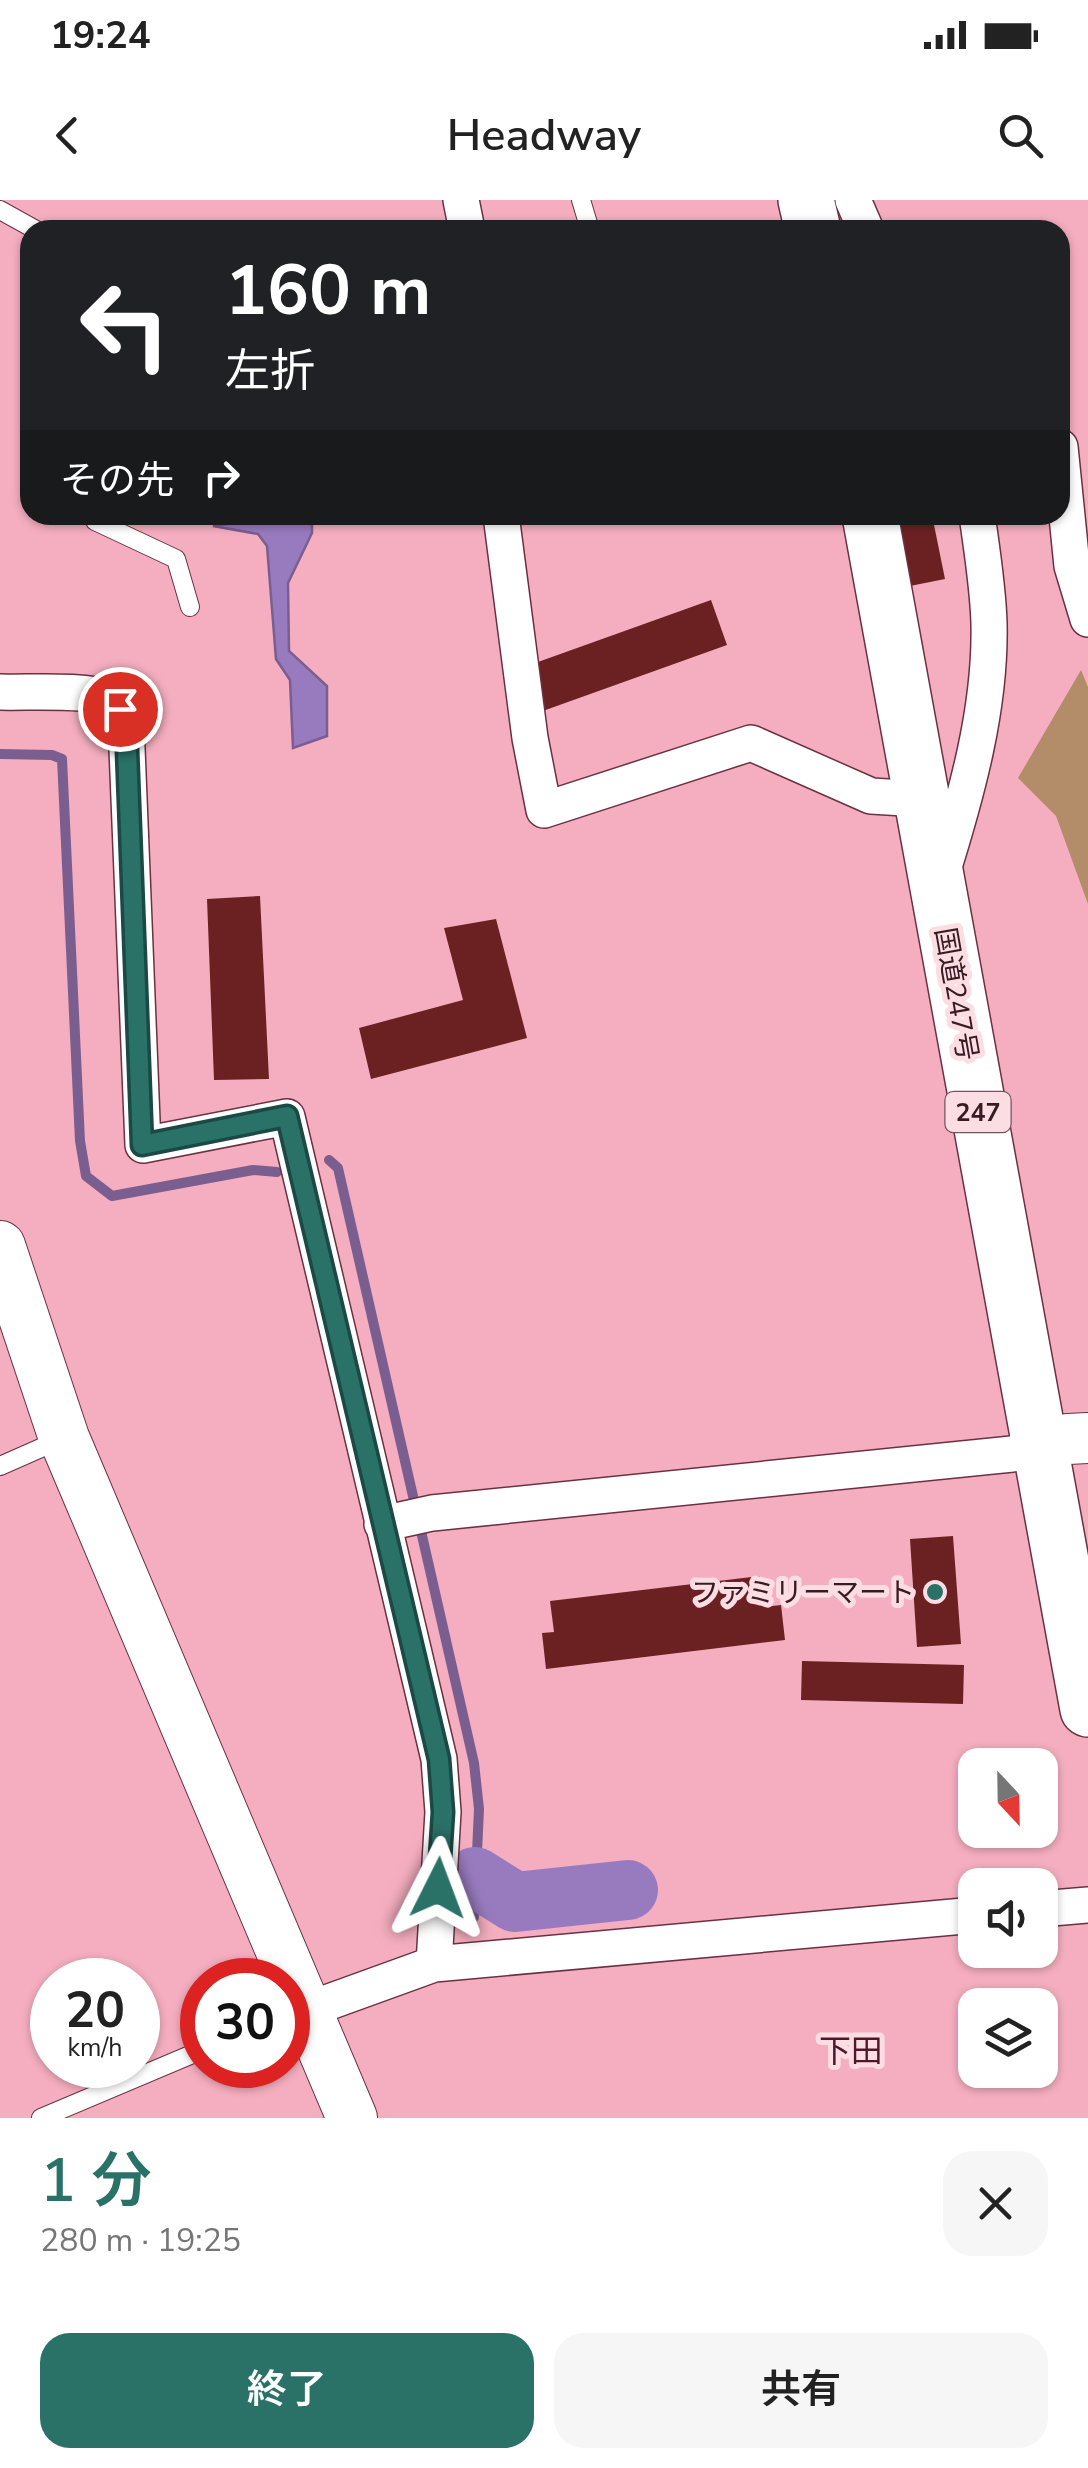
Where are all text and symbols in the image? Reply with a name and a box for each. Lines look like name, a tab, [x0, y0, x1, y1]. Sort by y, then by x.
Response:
text: 19:24	[50, 10, 151, 61]
text: Headway	[447, 105, 641, 166]
icon: back	[40, 108, 95, 163]
icon: search	[993, 108, 1048, 163]
text: 160 m	[225, 243, 431, 339]
icon: left	[60, 260, 190, 390]
text: 左折	[225, 341, 315, 402]
icon: right	[194, 450, 249, 505]
text: その先	[60, 455, 174, 506]
pin	[78, 667, 163, 752]
icon: arrive	[93, 682, 148, 737]
street label: 国道247号	[926, 925, 986, 1064]
road number: 247	[946, 1092, 1010, 1132]
place label: ファミリーマート	[691, 1574, 915, 1612]
marker: ファミリーマート	[924, 1581, 946, 1603]
north arrow	[958, 1748, 1058, 1848]
map controls	[958, 1748, 1058, 2088]
position arrow	[386, 1836, 490, 1940]
button: sound	[958, 1868, 1058, 1968]
speed limit sign: 30	[180, 1958, 310, 2088]
text: 20	[65, 1976, 125, 2045]
button: layers	[958, 1988, 1058, 2088]
district label: 下田	[819, 2030, 883, 2073]
text: km/h	[67, 2031, 123, 2065]
text: 1 分	[40, 2140, 152, 2222]
button: close	[943, 2151, 1048, 2256]
text: 280 m · 19:25	[40, 2219, 241, 2262]
button: 終了	[40, 2333, 534, 2448]
button: 共有	[554, 2333, 1048, 2448]

